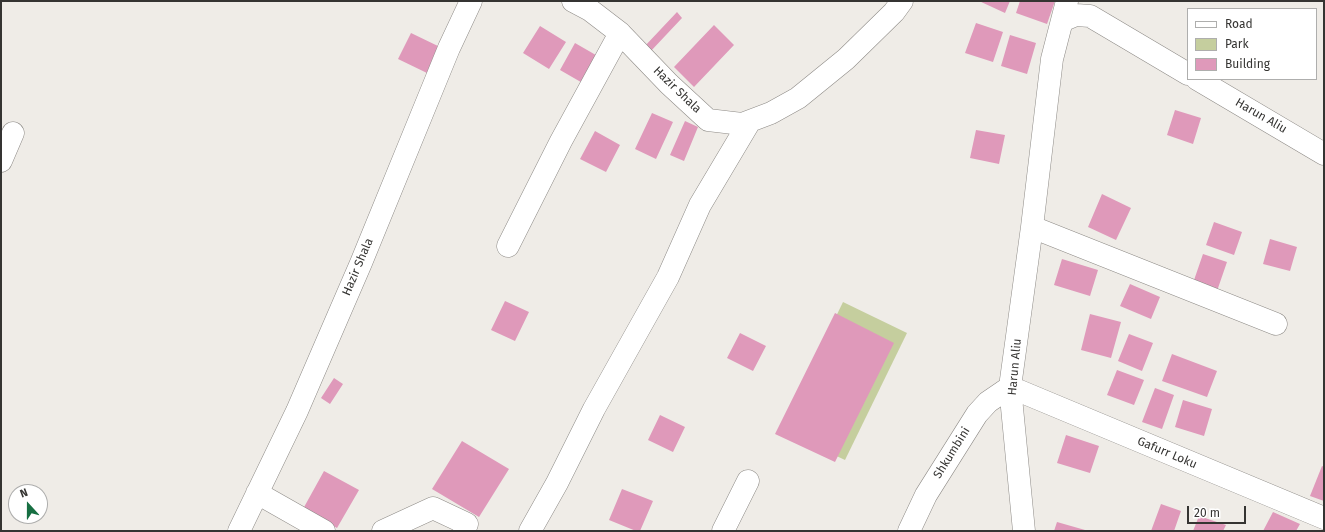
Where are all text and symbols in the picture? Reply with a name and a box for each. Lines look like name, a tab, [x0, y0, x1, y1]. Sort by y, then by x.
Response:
legend	[1187, 8, 1317, 80]
text: Road	[1225, 17, 1253, 31]
text: Park	[1225, 37, 1249, 51]
text: Building	[1225, 57, 1270, 71]
street label: Hazir Shala	[650, 64, 704, 116]
street label: Harun Aliu	[1233, 95, 1289, 137]
street label: Hazir Shala	[339, 236, 377, 298]
street label: Harun Aliu	[1005, 338, 1025, 396]
street label: Shkumbini	[931, 425, 973, 481]
street label: Gafurr Loku	[1135, 434, 1199, 472]
north arrow	[8, 484, 48, 524]
text: N	[18, 486, 30, 501]
scale bar	[1189, 498, 1248, 524]
text: 20 m	[1194, 506, 1220, 520]

